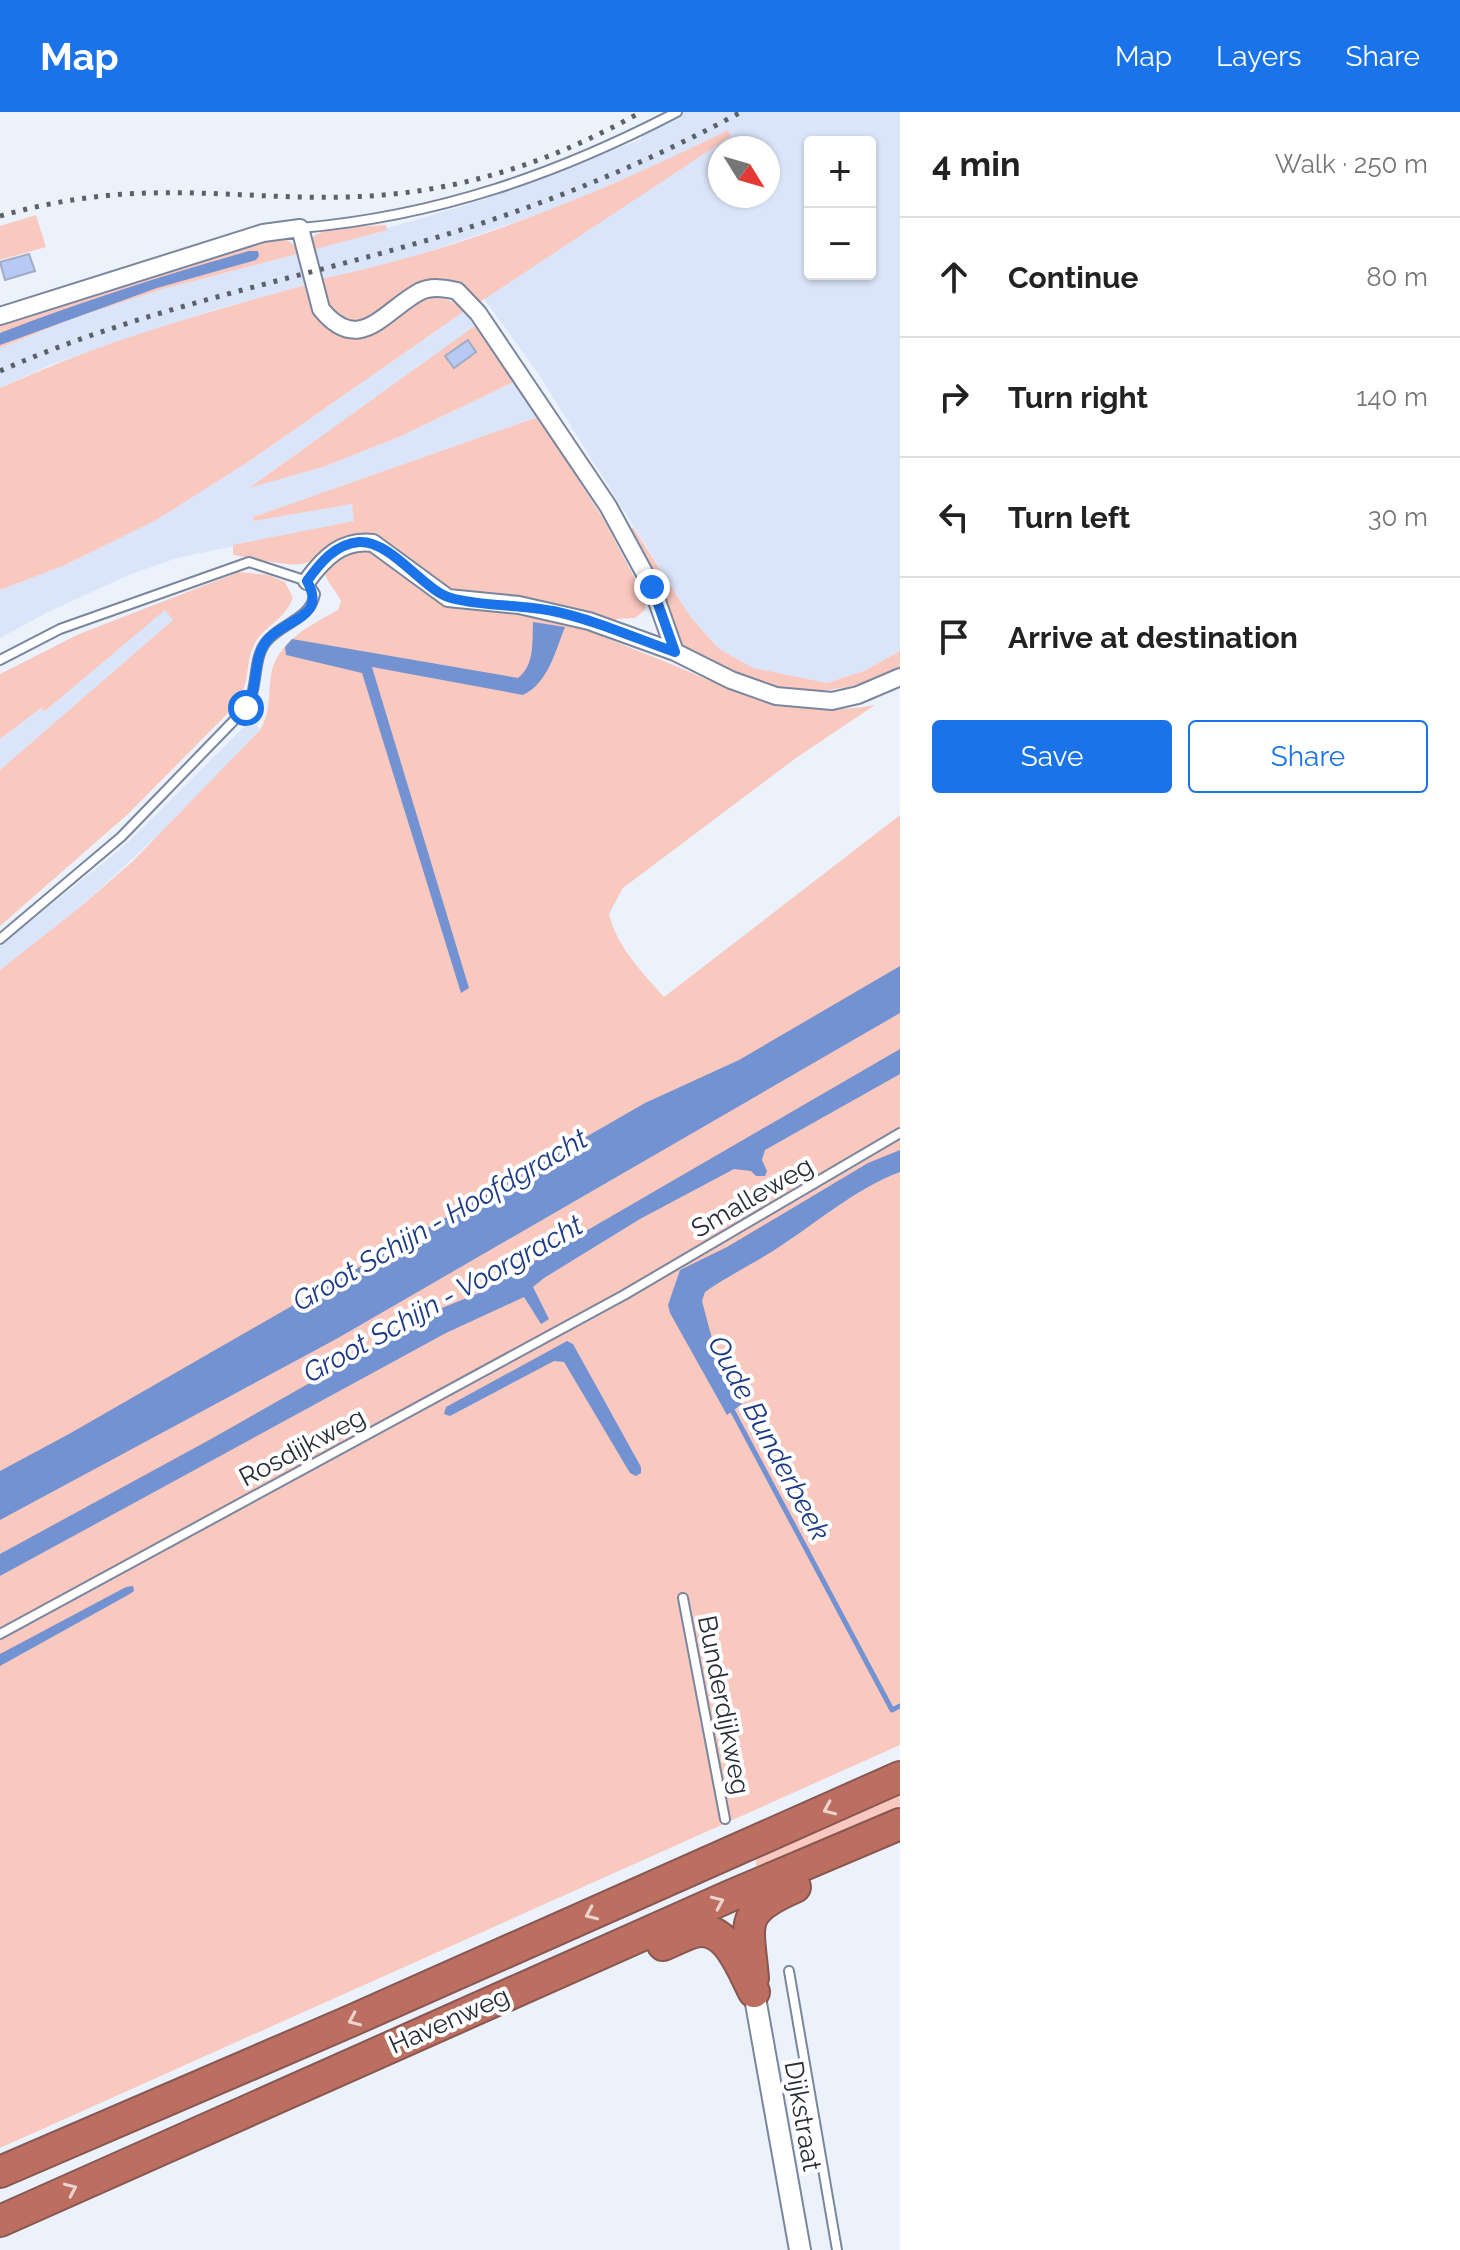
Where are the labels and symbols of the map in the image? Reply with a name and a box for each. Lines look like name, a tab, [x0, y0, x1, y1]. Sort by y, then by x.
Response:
north arrow	[708, 136, 780, 208]
route end	[634, 569, 670, 605]
route start	[228, 690, 264, 726]
water label: Groot Schijn - Hoofdgracht	[287, 1122, 594, 1318]
street label: Smalleweg	[686, 1150, 818, 1244]
water label: Groot Schijn - Voorgracht	[297, 1208, 589, 1390]
water label: Oude Bunderbeek	[701, 1330, 837, 1546]
street label: Rosdijkweg	[234, 1401, 370, 1493]
street label: Bunderdijkweg	[692, 1613, 756, 1797]
one-way arrow	[823, 1799, 837, 1815]
one-way arrow	[710, 1895, 724, 1911]
one-way arrow	[585, 1905, 599, 1921]
street label: Havenweg	[384, 1980, 514, 2060]
one-way arrow	[347, 2011, 362, 2027]
street label: Dijkstraat	[779, 2059, 827, 2174]
one-way arrow	[63, 2183, 77, 2199]

